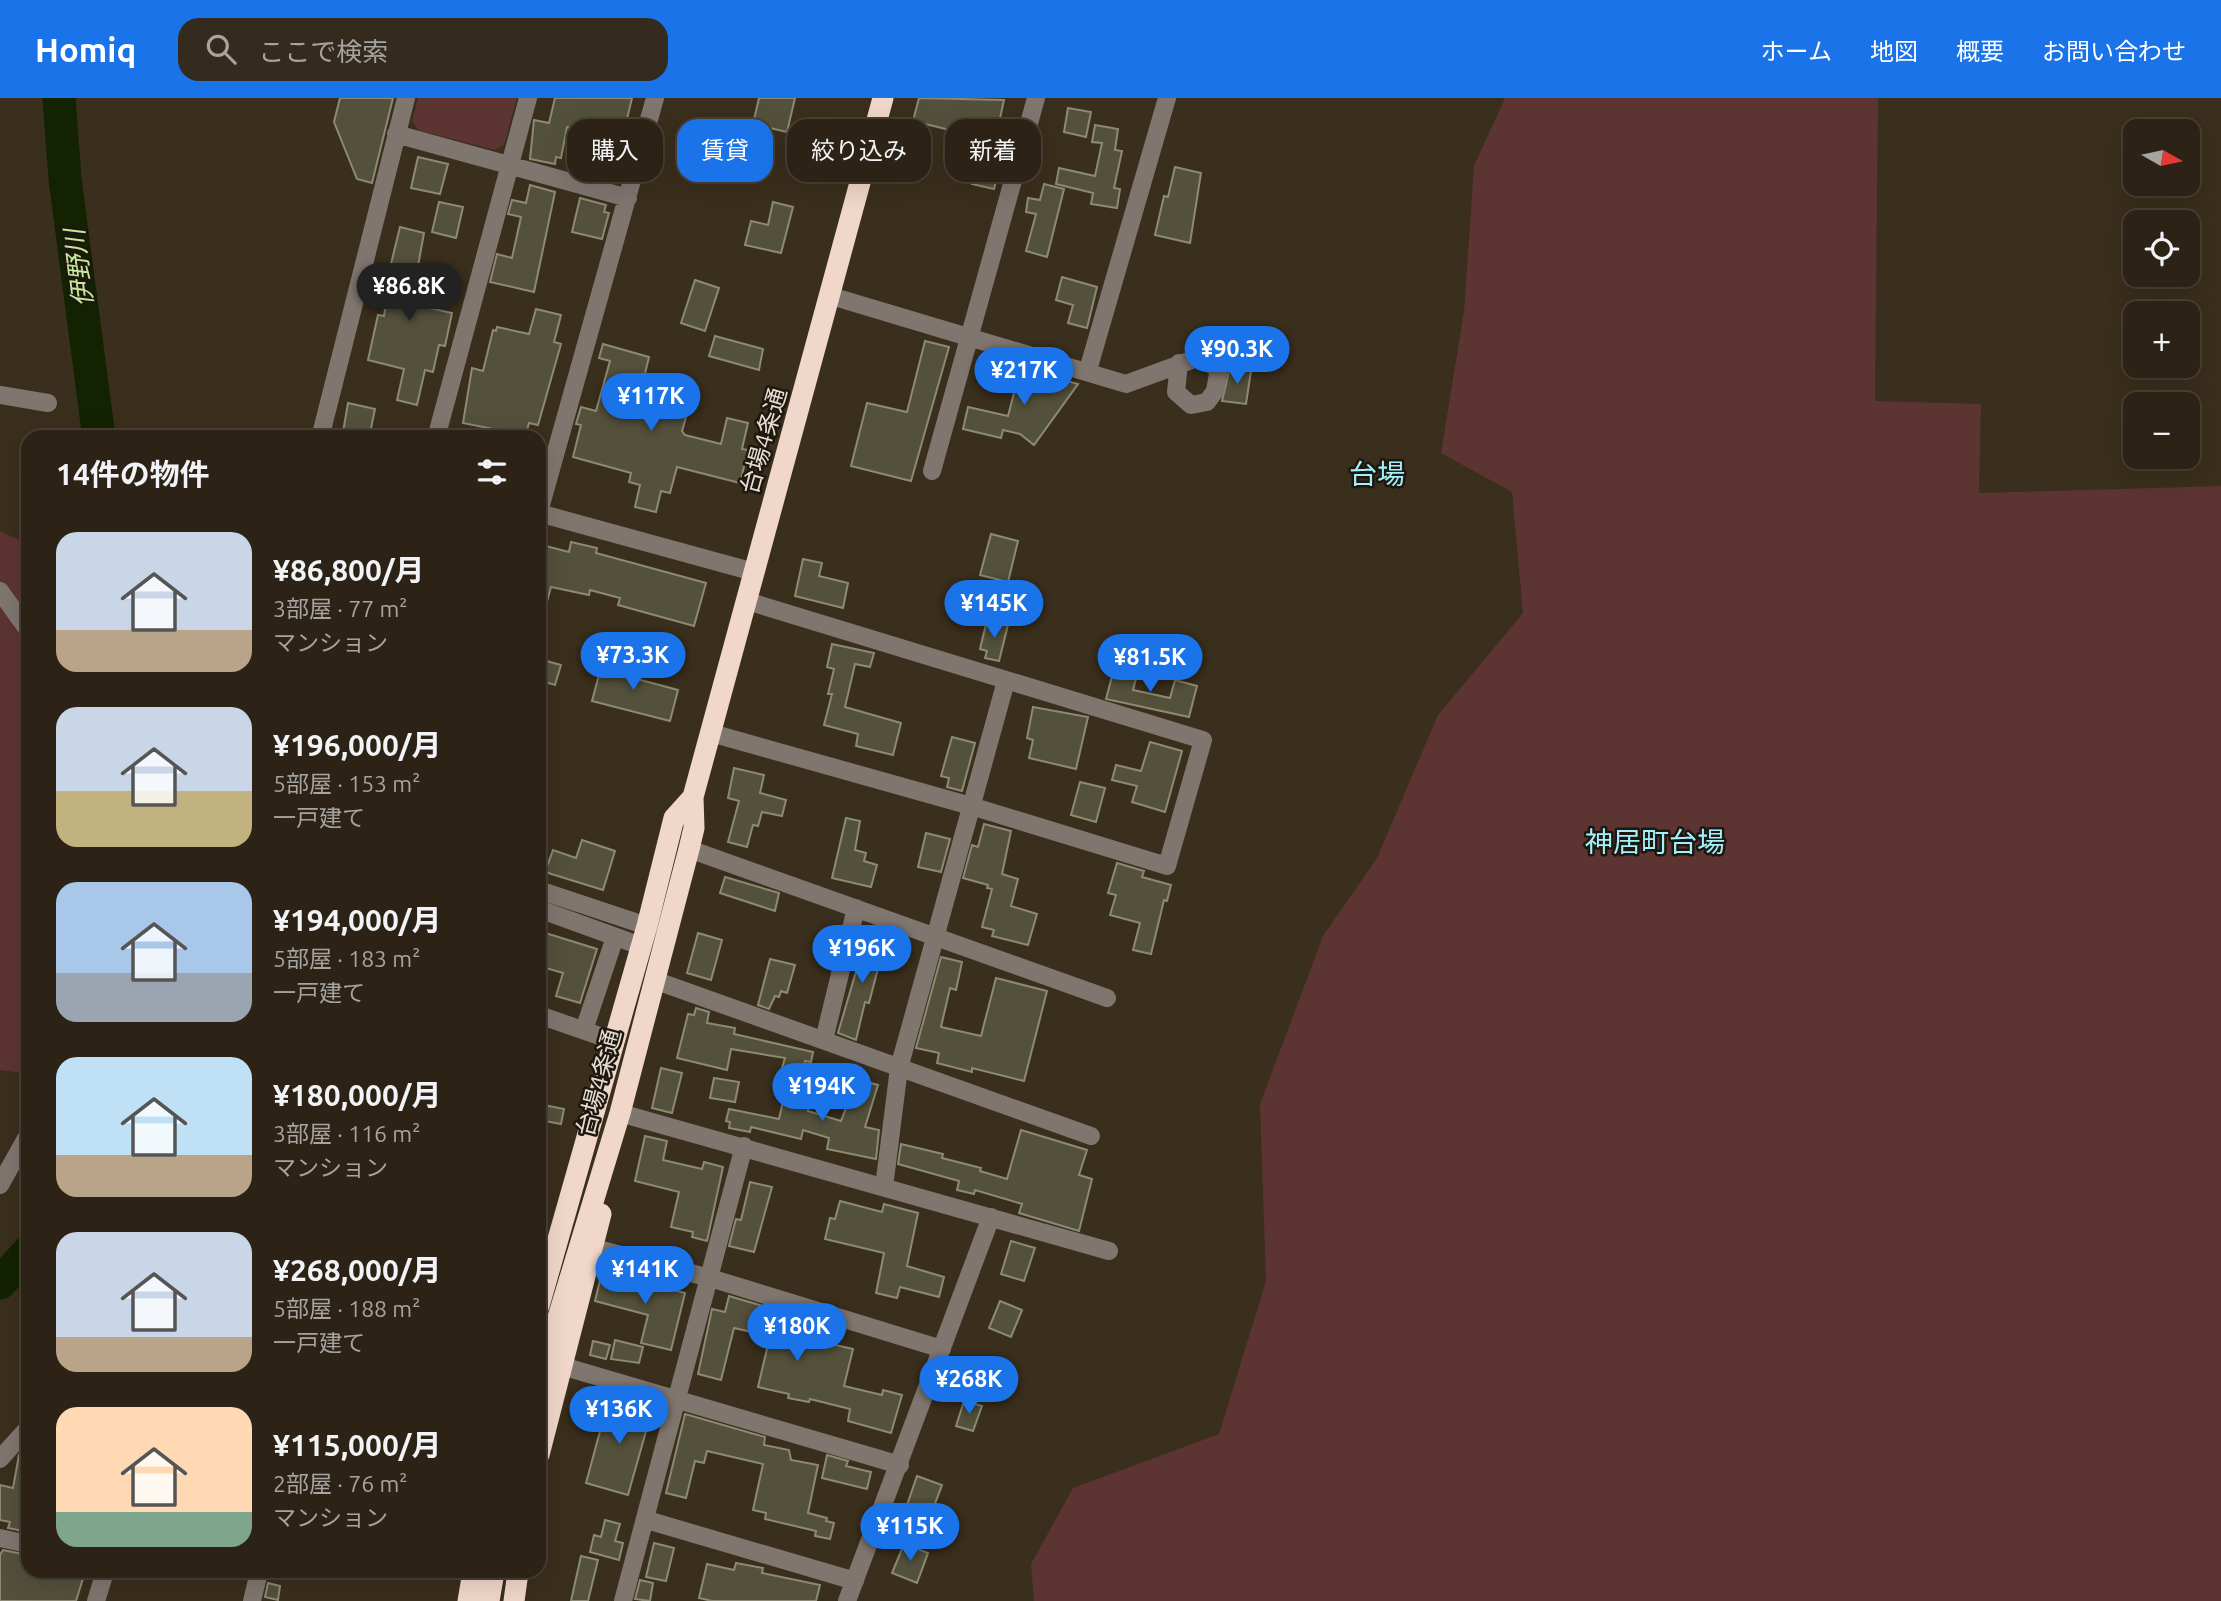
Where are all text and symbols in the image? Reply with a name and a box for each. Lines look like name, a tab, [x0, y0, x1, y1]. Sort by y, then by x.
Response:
search box	[178, 18, 668, 81]
icon: search	[202, 30, 240, 68]
text: Homiq	[35, 31, 136, 68]
text: ここで検索	[258, 37, 388, 66]
text: ホーム	[1761, 38, 1832, 65]
text: 地図	[1870, 38, 1918, 65]
text: 概要	[1956, 38, 2004, 65]
text: お問い合わせ	[2042, 38, 2186, 65]
chip: 購入	[567, 119, 663, 182]
chip: 賃貸	[677, 119, 773, 182]
chip: 絞り込み	[787, 119, 931, 182]
chip: 新着	[945, 119, 1041, 182]
north arrow	[2123, 119, 2200, 196]
map controls	[2123, 119, 2200, 469]
button: locate	[2123, 210, 2200, 287]
water label: 伊野川	[59, 225, 98, 309]
pin: ¥86.8K	[352, 264, 466, 323]
text: ¥86.8K	[373, 273, 445, 298]
button: +	[2123, 301, 2200, 378]
pin: ¥90.3K	[1180, 327, 1294, 386]
text: ¥90.3K	[1201, 336, 1273, 361]
pin: ¥217K	[975, 348, 1073, 407]
text: ¥217K	[990, 357, 1058, 382]
pin: ¥117K	[602, 374, 700, 433]
text: ¥117K	[617, 383, 685, 408]
street label: 台場4条通	[735, 384, 792, 497]
button: −	[2123, 392, 2200, 469]
icon: filters	[473, 453, 511, 491]
text: 14件の物件	[56, 457, 210, 491]
district label: 台場	[1349, 458, 1405, 489]
text: ¥86,800/月	[273, 553, 425, 587]
icon: home	[112, 560, 196, 644]
pin: ¥145K	[945, 580, 1043, 640]
text: ¥145K	[960, 590, 1028, 615]
text: 3部屋 · 77 m²	[273, 596, 407, 621]
text: マンション	[273, 630, 388, 655]
pin: ¥73.3K	[576, 632, 690, 692]
pin: ¥81.5K	[1093, 634, 1207, 694]
text: ¥73.3K	[597, 642, 669, 667]
text: ¥81.5K	[1114, 644, 1186, 669]
text: ¥196,000/月	[273, 728, 441, 762]
icon: home	[112, 735, 196, 819]
text: 5部屋 · 153 m²	[273, 771, 420, 796]
text: 一戸建て	[273, 805, 365, 830]
district label: 神居町台場	[1585, 826, 1725, 857]
text: ¥194,000/月	[273, 903, 441, 937]
icon: home	[112, 910, 196, 994]
pin: ¥196K	[813, 926, 911, 985]
text: ¥196K	[828, 935, 896, 960]
text: 5部屋 · 183 m²	[273, 946, 420, 971]
text: 一戸建て	[273, 980, 365, 1005]
street label: 台場4条通	[571, 1026, 626, 1139]
pin: ¥194K	[773, 1063, 871, 1123]
text: ¥194K	[788, 1073, 856, 1098]
text: ¥180,000/月	[273, 1078, 441, 1112]
icon: home	[112, 1085, 196, 1169]
text: 3部屋 · 116 m²	[273, 1121, 420, 1146]
text: マンション	[273, 1155, 388, 1180]
pin: ¥141K	[596, 1246, 694, 1306]
text: ¥268,000/月	[273, 1253, 441, 1287]
text: ¥141K	[611, 1256, 679, 1281]
icon: home	[112, 1260, 196, 1344]
text: 5部屋 · 188 m²	[273, 1296, 420, 1321]
pin: ¥180K	[748, 1304, 846, 1363]
text: ¥180K	[763, 1313, 831, 1338]
text: 一戸建て	[273, 1330, 365, 1355]
pin: ¥268K	[920, 1356, 1018, 1416]
text: ¥268K	[935, 1366, 1003, 1391]
pin: ¥136K	[570, 1386, 668, 1446]
text: ¥136K	[585, 1396, 653, 1421]
text: ¥115,000/月	[273, 1428, 441, 1462]
icon: home	[112, 1435, 196, 1519]
text: 2部屋 · 76 m²	[273, 1471, 407, 1496]
pin: ¥115K	[861, 1504, 959, 1563]
text: マンション	[273, 1505, 388, 1530]
text: ¥115K	[876, 1513, 944, 1538]

